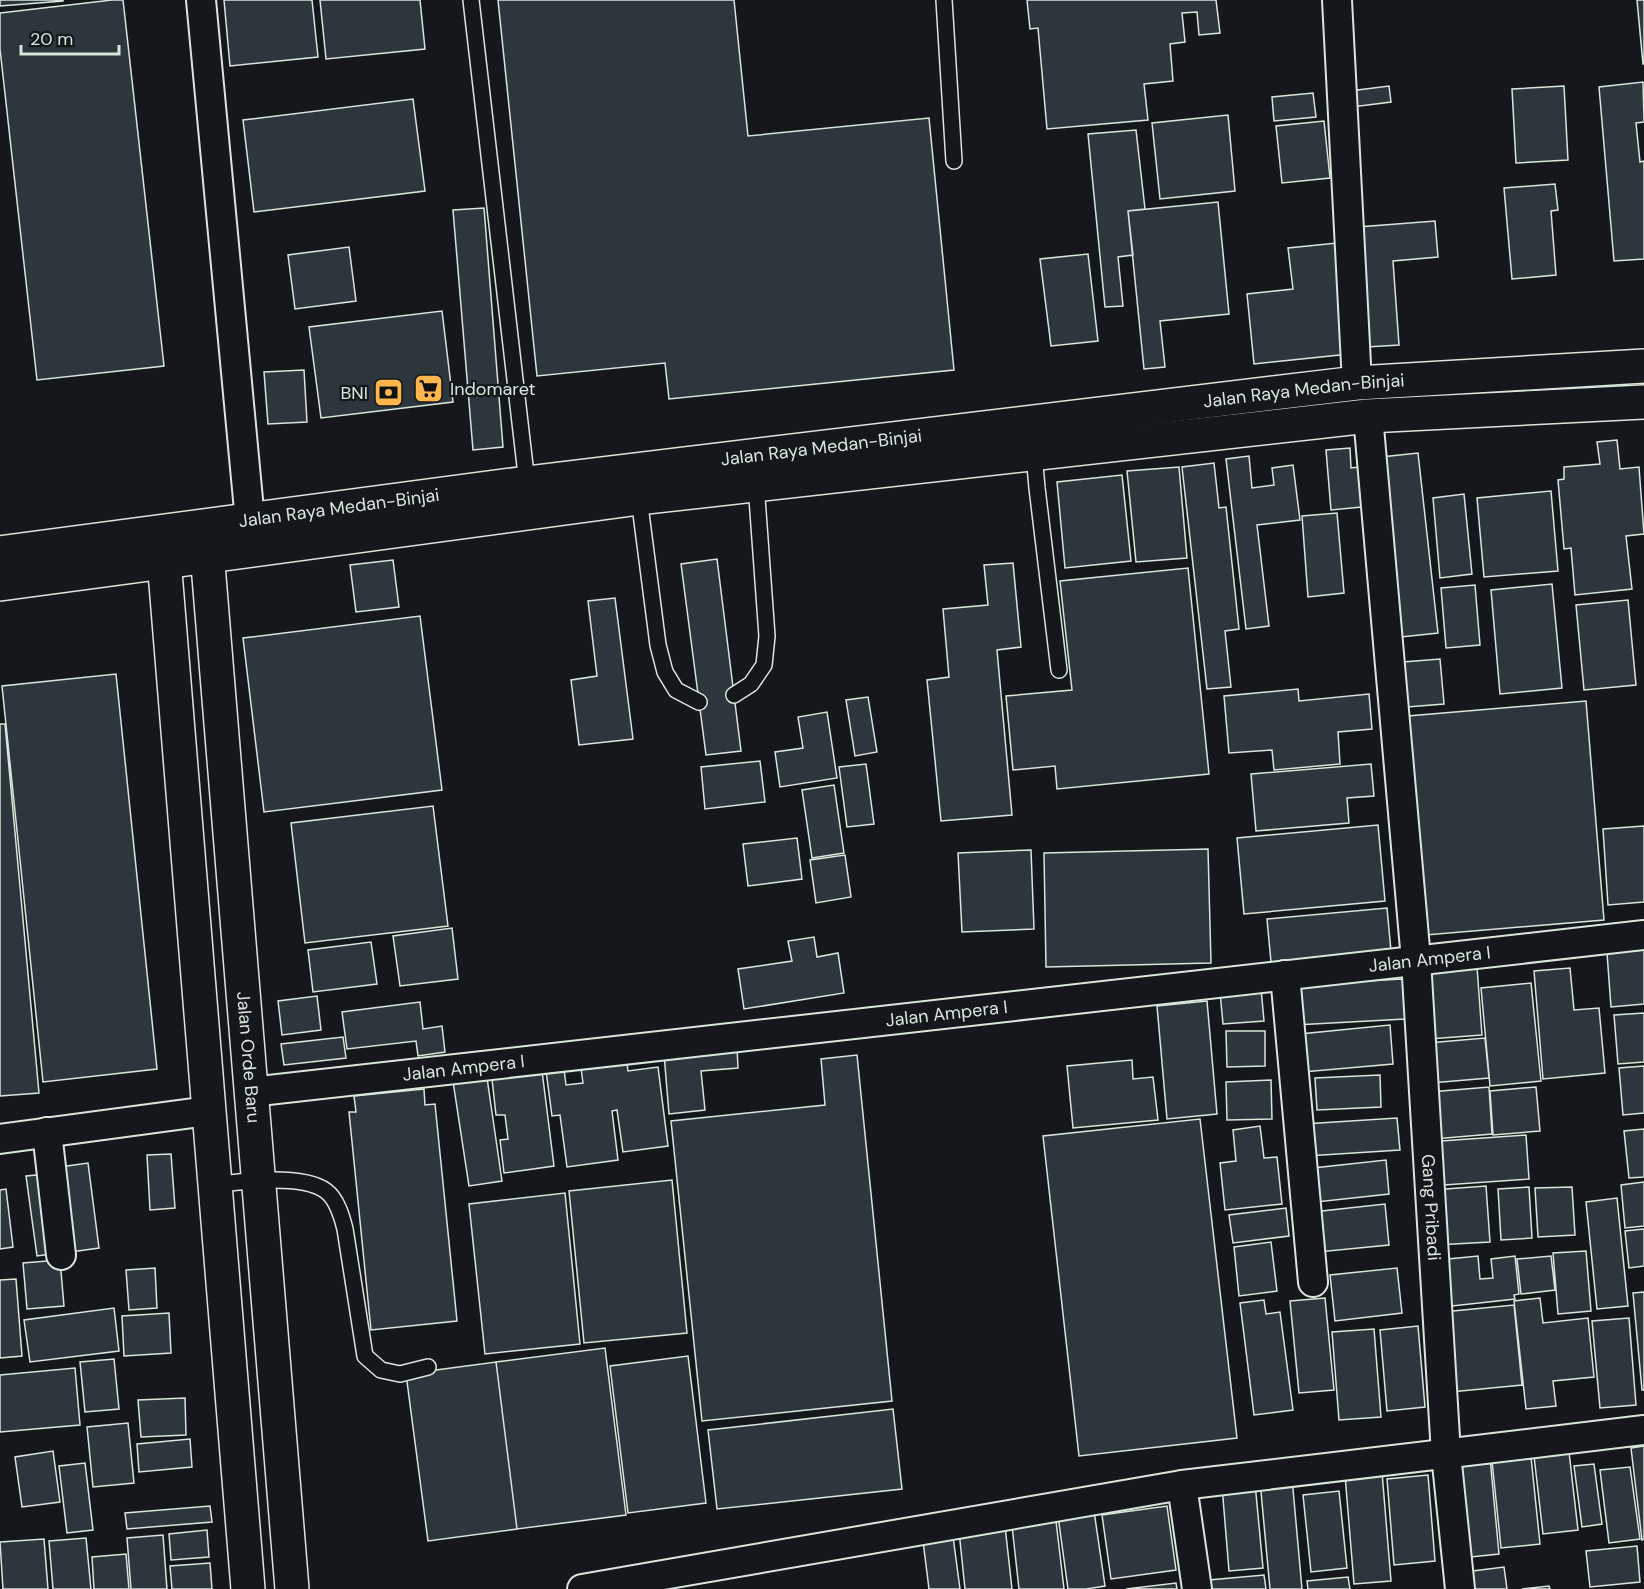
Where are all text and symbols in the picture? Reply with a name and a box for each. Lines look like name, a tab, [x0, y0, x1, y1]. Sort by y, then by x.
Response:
scale bar	[21, 18, 118, 56]
text: 20 m	[30, 27, 73, 51]
street label: Jalan Raya Medan-Binjai	[1202, 368, 1405, 413]
supermarket icon: Indomaret	[413, 373, 445, 405]
bank icon: BNI	[373, 377, 405, 409]
place label: Indomaret	[450, 377, 536, 401]
place label: BNI	[340, 381, 368, 405]
street label: Jalan Raya Medan-Binjai	[719, 424, 923, 472]
street label: Jalan Raya Medan-Binjai	[237, 483, 441, 533]
street label: Jalan Ampera I	[1367, 940, 1492, 978]
street label: Jalan Orde Baru	[231, 990, 266, 1124]
street label: Jalan Ampera I	[884, 995, 1009, 1032]
street label: Jalan Ampera I	[401, 1049, 526, 1087]
street label: Gang Pribadi	[1416, 1153, 1446, 1261]

